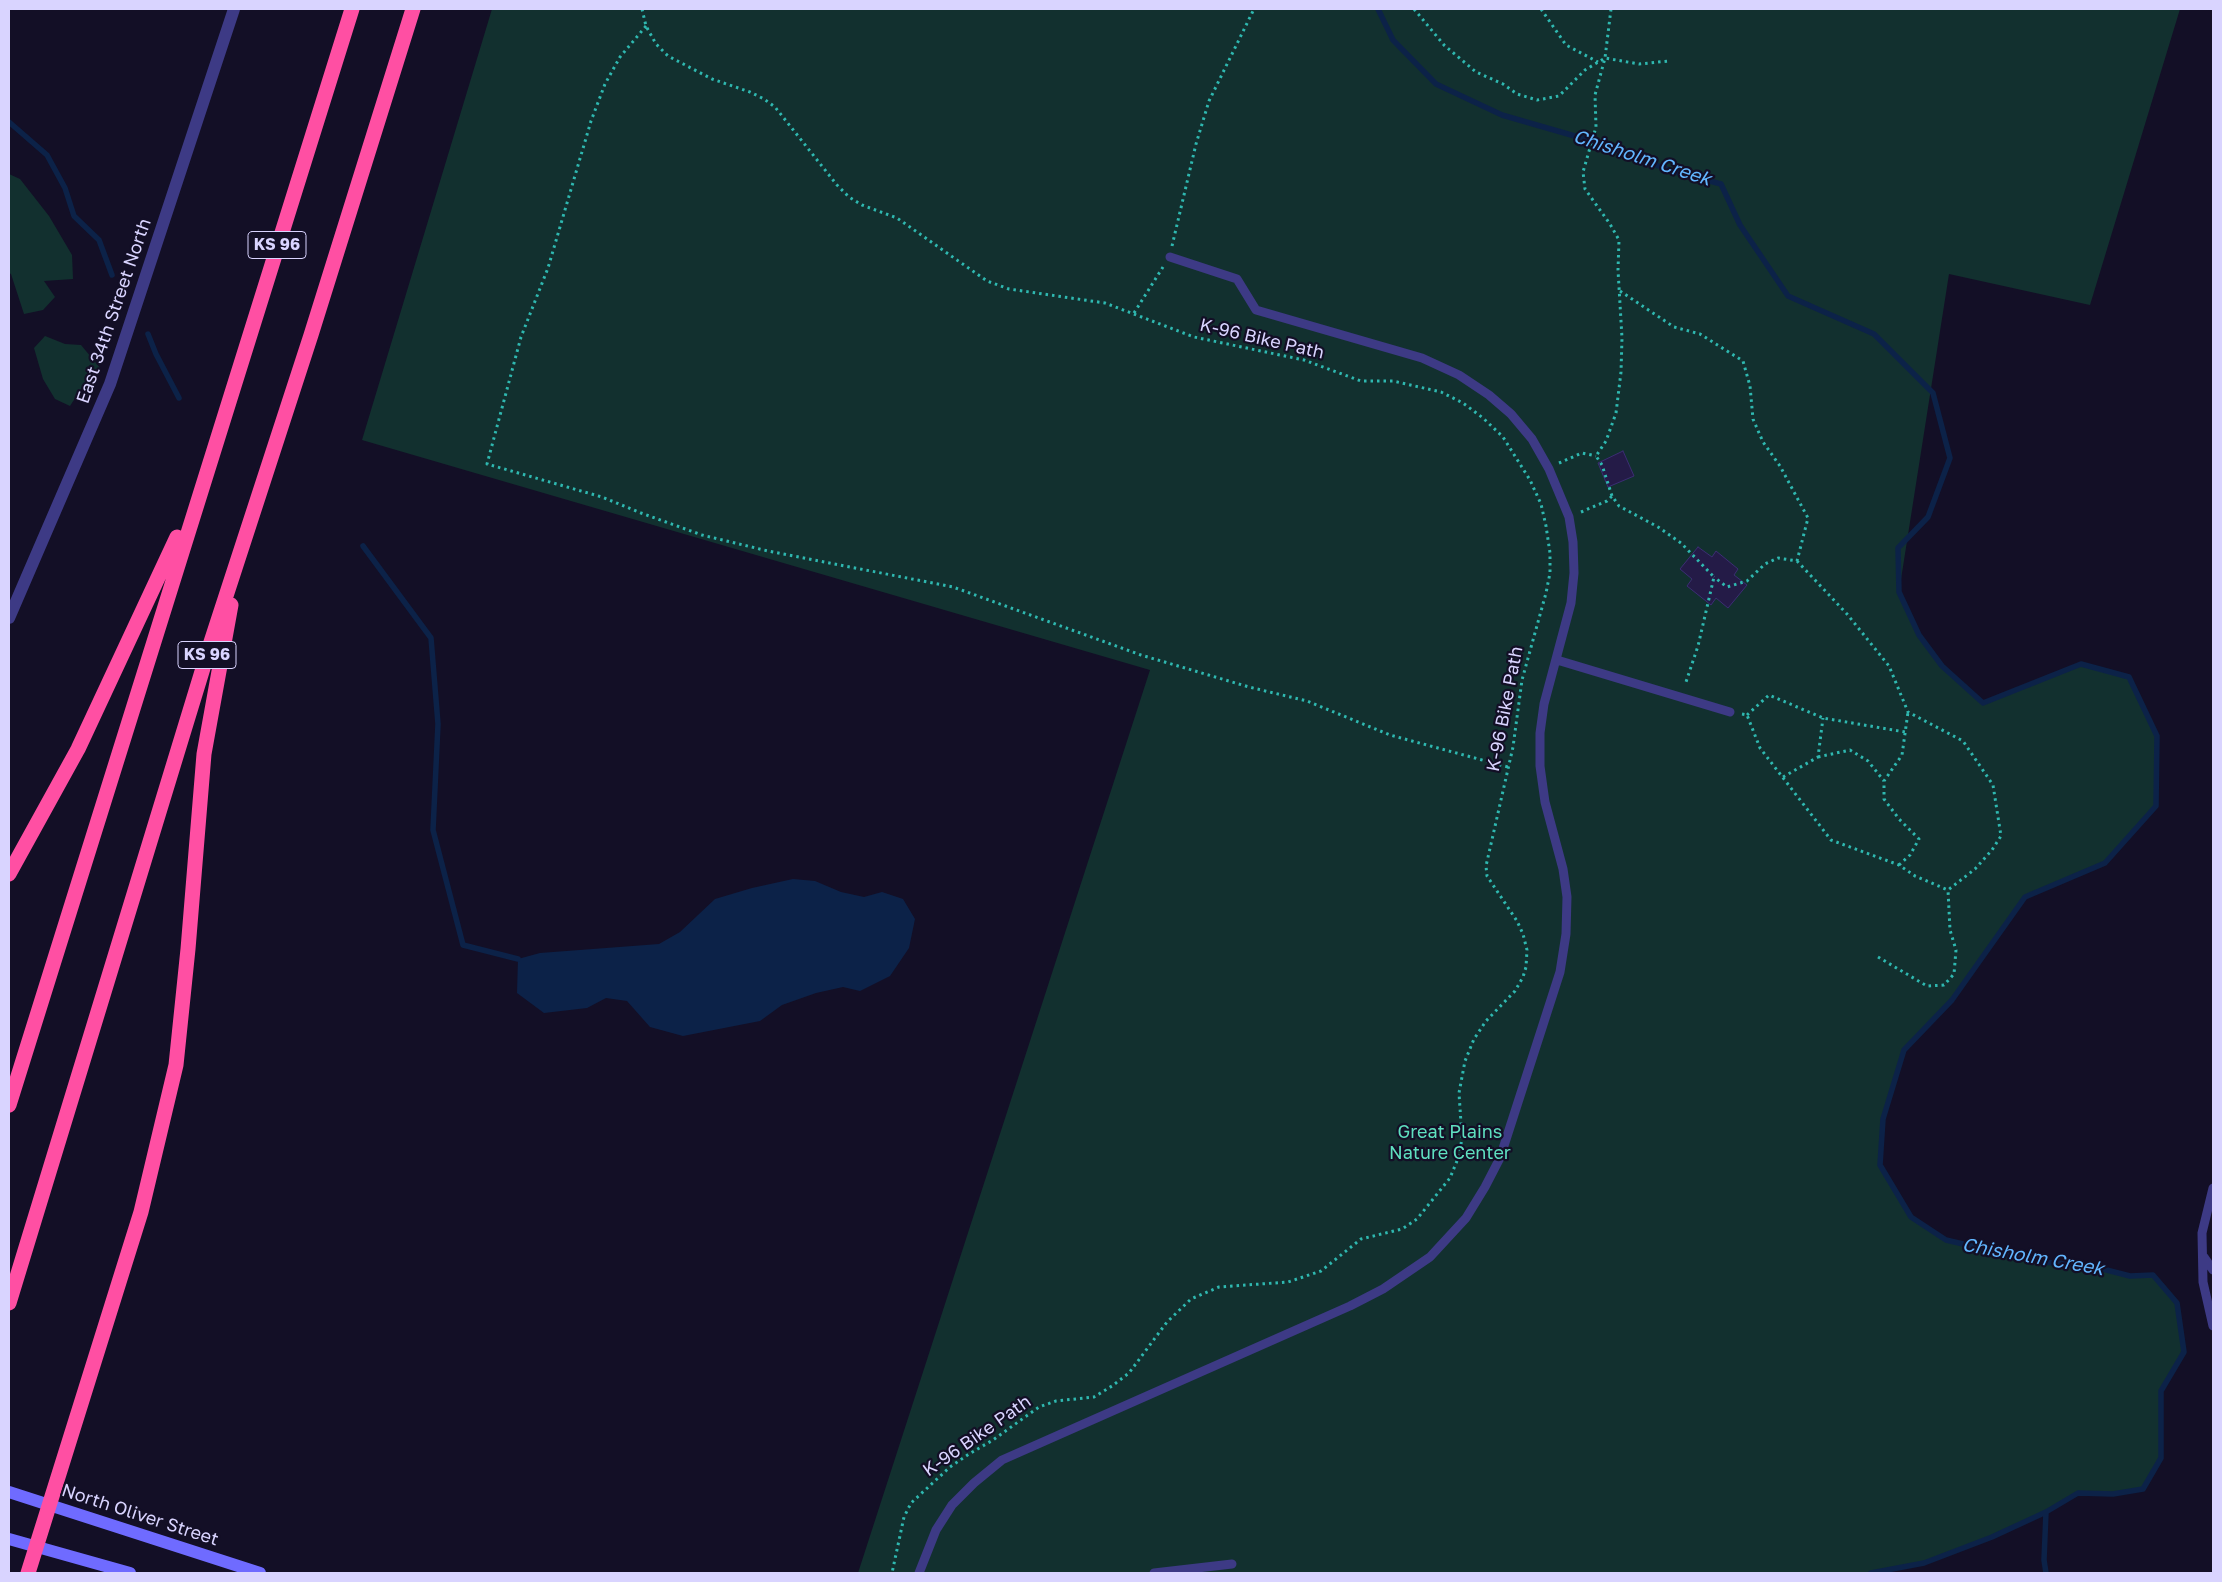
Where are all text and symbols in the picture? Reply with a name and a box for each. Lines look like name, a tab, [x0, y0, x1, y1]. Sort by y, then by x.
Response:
water label: Chisholm Creek	[1570, 125, 1714, 191]
street label: East 34th Street North	[72, 216, 156, 406]
road number: KS 96	[248, 232, 306, 258]
street label: K-96 Bike Path	[1198, 314, 1326, 364]
road number: KS 96	[178, 642, 236, 668]
street label: K-96 Bike Path	[1482, 645, 1528, 773]
park label: Great Plains Nature Center	[1389, 1121, 1511, 1164]
water label: Chisholm Creek	[1960, 1233, 2106, 1281]
street label: K-96 Bike Path	[919, 1391, 1035, 1481]
street label: North Oliver Street	[59, 1479, 221, 1551]

